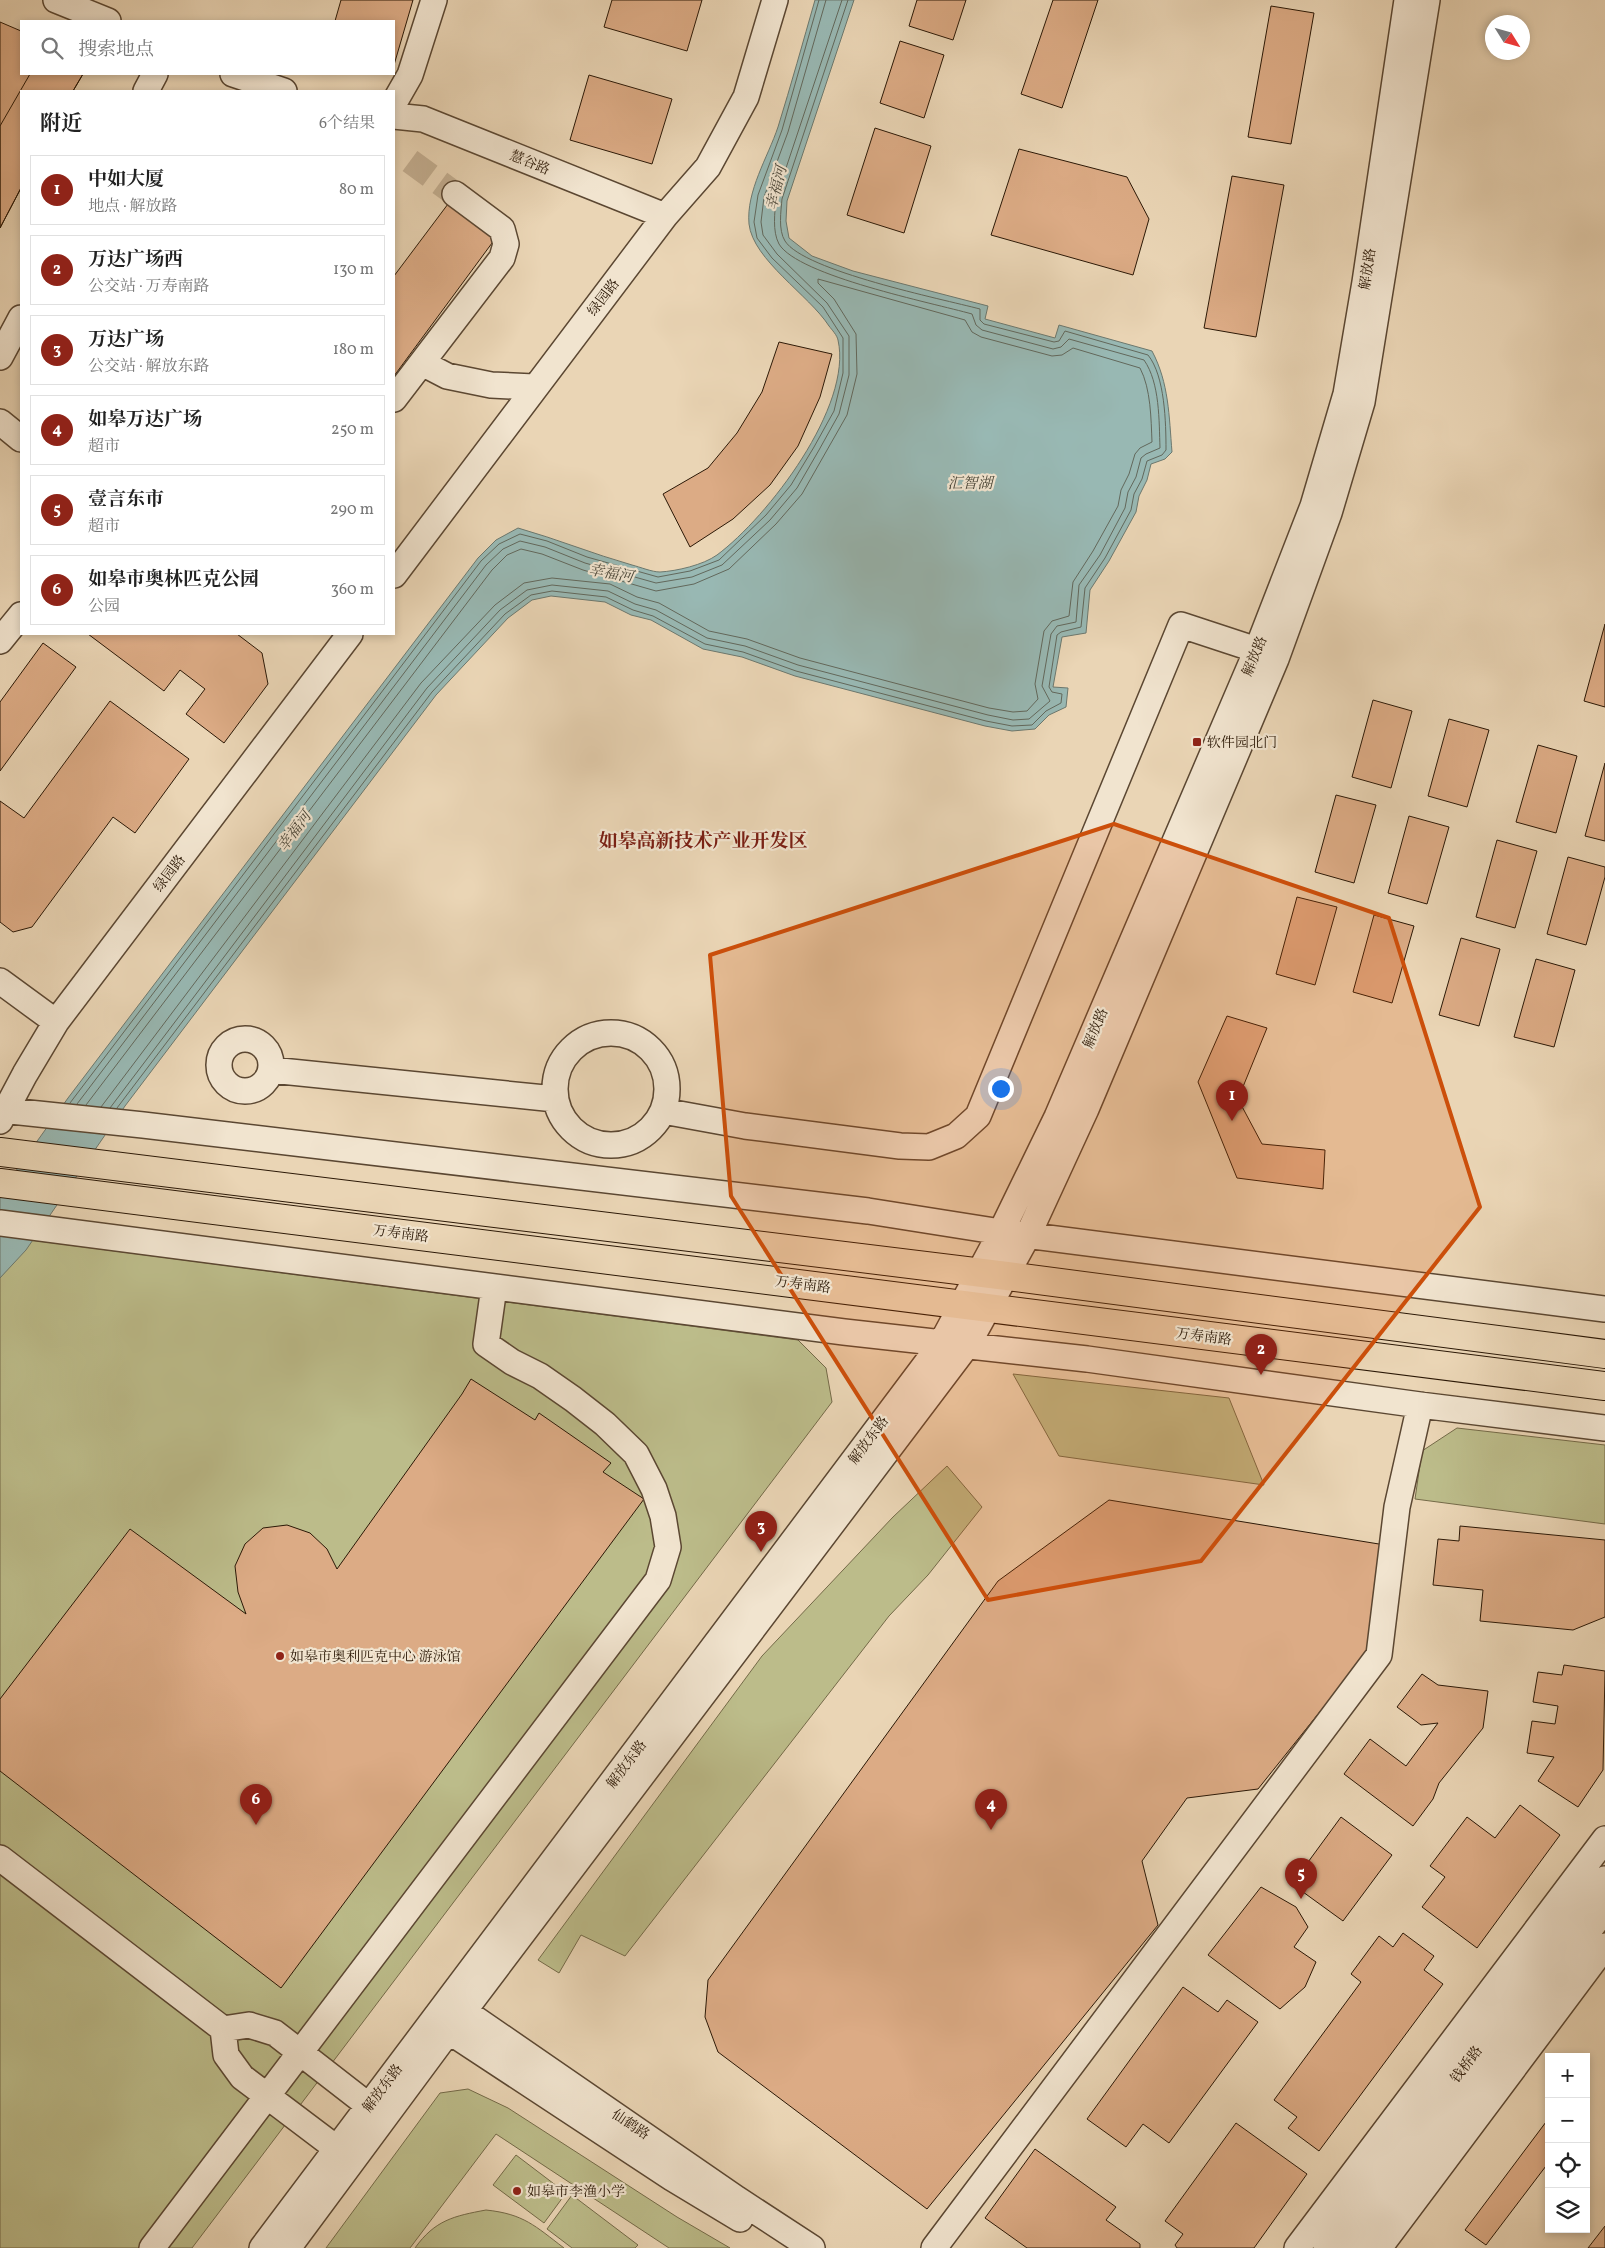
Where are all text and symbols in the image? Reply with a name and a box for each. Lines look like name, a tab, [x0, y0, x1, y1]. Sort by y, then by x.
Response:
north arrow	[1485, 15, 1530, 60]
search box	[20, 20, 395, 75]
icon: search	[38, 34, 66, 62]
text: 搜索地点	[78, 37, 154, 63]
text: 附近	[40, 110, 82, 139]
text: 6个结果	[319, 113, 375, 135]
street label: 慧谷路	[506, 147, 552, 180]
water label: 幸福河	[762, 161, 794, 213]
text: 中如大厦	[88, 167, 164, 193]
text: 1	[54, 179, 60, 201]
text: 80 m	[339, 179, 374, 201]
text: 地点 · 解放路	[88, 196, 178, 218]
text: 万达广场西	[88, 247, 183, 273]
street label: 解放路	[1356, 247, 1381, 291]
text: 2	[53, 259, 61, 281]
text: 130 m	[333, 259, 374, 281]
street label: 绿园路	[584, 275, 624, 320]
text: 公交站 · 万寿南路	[88, 276, 210, 298]
text: 万达广场	[88, 327, 164, 353]
text: 3	[53, 339, 61, 361]
text: 180 m	[333, 339, 374, 361]
text: 公交站 · 解放东路	[88, 356, 210, 378]
text: 如皋万达广场	[88, 407, 202, 433]
text: 4	[52, 419, 62, 441]
text: 250 m	[331, 419, 374, 441]
text: 超市	[88, 436, 120, 458]
water label: 汇智湖	[947, 474, 995, 495]
text: 壹言东市	[88, 487, 164, 513]
text: 5	[53, 499, 61, 521]
text: 290 m	[330, 499, 374, 521]
text: 超市	[88, 516, 120, 538]
water label: 幸福河	[587, 560, 638, 589]
text: 如皋市奥林匹克公园	[88, 567, 259, 593]
text: 6	[53, 579, 61, 601]
text: 360 m	[331, 579, 374, 601]
text: 公园	[88, 596, 120, 618]
street label: 解放路	[1238, 634, 1272, 680]
place label: 软件园北门	[1207, 734, 1277, 753]
marker: 软件园北门	[1191, 736, 1203, 748]
water label: 幸福河	[273, 805, 319, 856]
district label: 如皋高新技术产业开发区	[598, 829, 808, 855]
street label: 绿园路	[150, 851, 190, 896]
street label: 解放路	[1079, 1006, 1113, 1052]
your location	[988, 1076, 1014, 1102]
pin: 1	[1216, 1080, 1248, 1121]
street label: 万寿南路	[372, 1222, 430, 1247]
street label: 万寿南路	[774, 1273, 832, 1298]
street label: 万寿南路	[1175, 1325, 1233, 1350]
pin: 2	[1245, 1334, 1277, 1375]
street label: 解放东路	[845, 1413, 894, 1469]
pin: 3	[745, 1511, 777, 1552]
place label: 如皋市奥利匹克中心 游泳馆	[290, 1648, 461, 1667]
marker: 如皋市奥利匹克中心 游泳馆	[274, 1650, 286, 1662]
street label: 解放东路	[603, 1737, 652, 1793]
pin: 6	[240, 1784, 272, 1825]
pin: 4	[975, 1789, 1007, 1830]
pin: 5	[1285, 1858, 1317, 1899]
street label: 钱桥路	[1447, 2042, 1487, 2087]
map controls	[1545, 2053, 1590, 2233]
button: +	[1545, 2053, 1590, 2098]
street label: 解放东路	[359, 2061, 408, 2117]
button: −	[1545, 2098, 1590, 2143]
street label: 仙鹤路	[607, 2106, 653, 2145]
button: locate	[1545, 2143, 1590, 2188]
place label: 如皋市李渔小学	[527, 2183, 625, 2202]
marker: 如皋市李渔小学	[511, 2185, 523, 2197]
button: layers	[1545, 2188, 1590, 2233]

